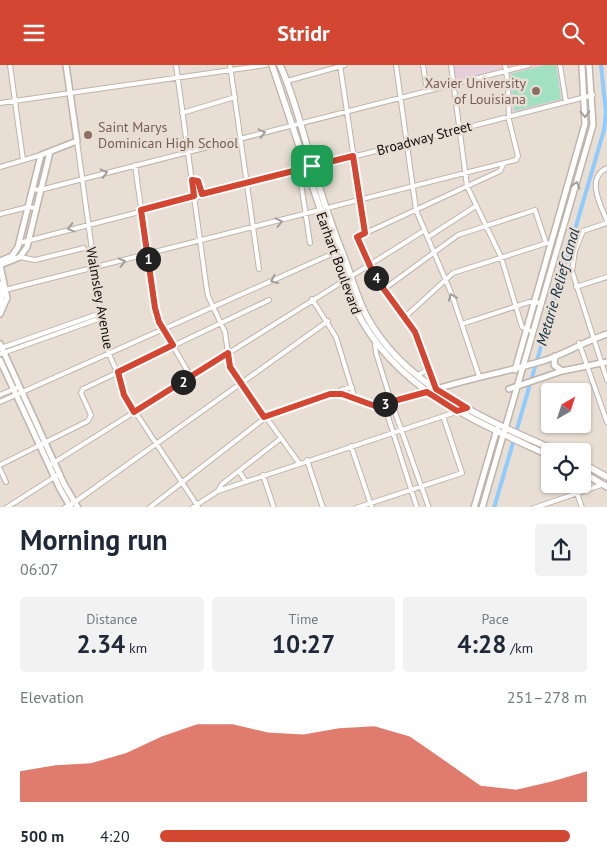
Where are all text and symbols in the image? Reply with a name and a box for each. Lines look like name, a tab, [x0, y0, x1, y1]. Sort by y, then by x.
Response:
icon: menu	[20, 19, 48, 47]
text: Stridr	[277, 19, 330, 47]
icon: search	[559, 19, 587, 47]
place label: Xavier University of Louisiana	[425, 74, 526, 108]
marker: Xavier University of Louisiana	[530, 85, 542, 97]
one-way arrow	[580, 110, 591, 118]
street label: Broadway Street	[374, 117, 474, 159]
place label: Saint Marys Dominican High School	[98, 118, 238, 152]
one-way arrow	[257, 128, 266, 139]
marker: Saint Marys Dominican High School	[82, 129, 94, 141]
pin	[291, 145, 333, 187]
icon: arrive	[298, 152, 326, 180]
one-way arrow	[100, 168, 108, 178]
one-way arrow	[570, 181, 580, 190]
street label: Earhart Boulevard	[312, 209, 366, 317]
one-way arrow	[275, 217, 284, 228]
one-way arrow	[67, 222, 76, 233]
water label: Metarie Relief Canal	[532, 226, 583, 348]
street label: Walmsley Avenue	[82, 246, 118, 350]
pin: 1	[136, 247, 160, 271]
text: 1	[145, 250, 152, 268]
one-way arrow	[117, 257, 125, 267]
pin: 4	[364, 265, 388, 291]
text: 4	[373, 269, 380, 287]
one-way arrow	[270, 273, 279, 284]
one-way arrow	[448, 293, 458, 302]
pin: 2	[170, 369, 196, 395]
text: 2	[180, 373, 187, 391]
north arrow	[541, 383, 591, 433]
map controls	[541, 383, 591, 493]
pin: 3	[372, 391, 398, 417]
text: 3	[382, 395, 389, 413]
button: locate	[541, 443, 591, 493]
text: Morning run	[20, 521, 168, 558]
button: share	[535, 524, 587, 576]
text: 06:07	[20, 559, 58, 579]
text: Distance	[86, 610, 137, 628]
text: Time	[288, 610, 319, 628]
text: Pace	[481, 610, 509, 628]
text: 2.34	[77, 628, 125, 660]
text: 10:27	[272, 628, 335, 660]
text: 4:28	[457, 628, 506, 660]
text: km	[125, 639, 147, 657]
text: /km	[506, 639, 533, 657]
text: Elevation	[20, 687, 84, 707]
text: 251–278 m	[507, 687, 587, 707]
text: 500 m	[20, 826, 64, 846]
text: 4:20	[100, 826, 130, 846]

